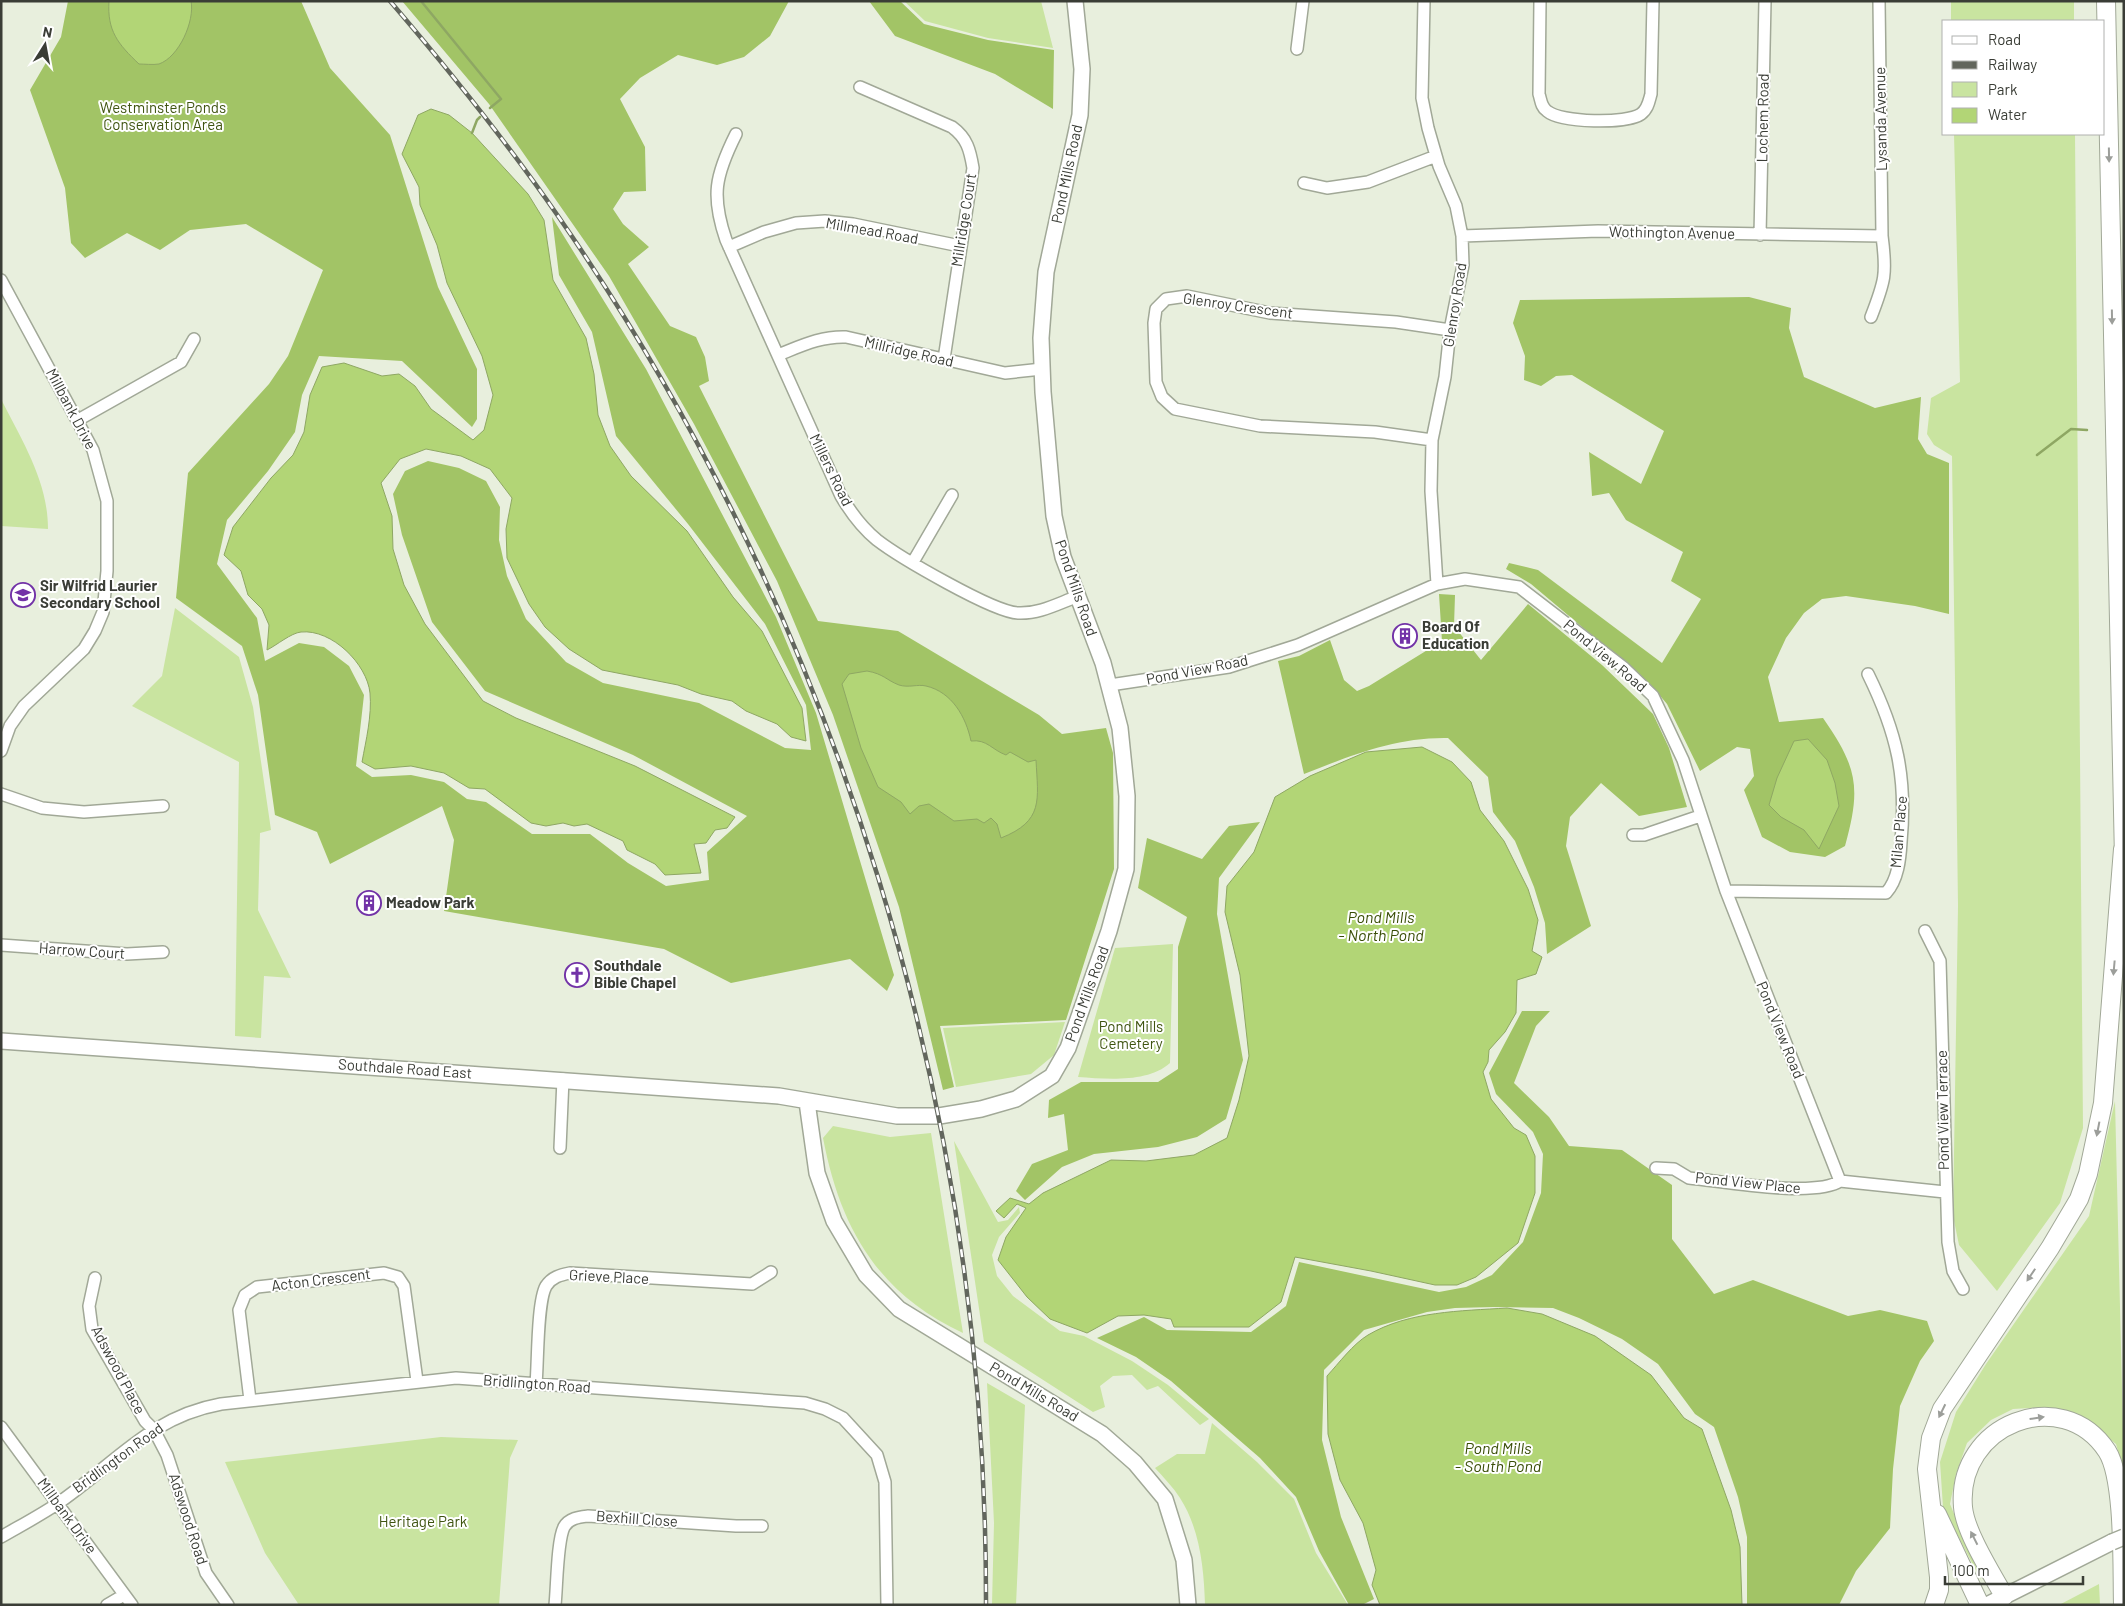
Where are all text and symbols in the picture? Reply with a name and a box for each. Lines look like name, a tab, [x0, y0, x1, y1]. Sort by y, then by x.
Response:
north arrow	[20, 20, 70, 70]
legend	[1942, 20, 2105, 135]
text: N	[41, 23, 54, 41]
text: Road	[1988, 30, 2021, 48]
text: Railway	[1988, 55, 2037, 73]
street label: Lysanda Avenue	[1870, 67, 1890, 171]
street label: Lochem Road	[1752, 73, 1772, 163]
text: Park	[1988, 80, 2018, 98]
park label: Westminster Ponds Conservation Area	[100, 98, 226, 133]
text: Water	[1988, 105, 2027, 123]
street label: Pond Mills Road	[1047, 123, 1085, 225]
one-way arrow	[2105, 147, 2113, 163]
street label: Millridge Court	[947, 172, 979, 268]
street label: Millmead Road	[824, 213, 920, 247]
street label: Wothington Avenue	[1609, 222, 1735, 242]
street label: Glenroy Road	[1438, 261, 1470, 348]
street label: Glenroy Crescent	[1182, 288, 1294, 322]
one-way arrow	[2109, 310, 2117, 326]
street label: Millridge Road	[863, 332, 956, 370]
street label: Millbank Drive	[43, 365, 101, 452]
street label: Millers Road	[807, 430, 857, 509]
street label: Pond Mills Road	[1052, 537, 1102, 638]
place label: Sir Wilfrid Laurier Secondary School	[40, 576, 160, 611]
school or university icon: Sir Wilfrid Laurier Secondary School	[10, 582, 36, 608]
street label: Pond View Road	[1560, 615, 1651, 695]
place label: Board Of Education	[1422, 617, 1489, 652]
building icon: Board Of Education	[1392, 623, 1418, 649]
street label: Pond View Road	[1144, 650, 1249, 688]
street label: Milan Place	[1886, 795, 1910, 869]
building icon: Meadow Park	[356, 890, 382, 916]
place label: Meadow Park	[386, 893, 474, 911]
water label: Pond Mills - North Pond	[1338, 907, 1424, 944]
street label: Harrow Court	[38, 938, 126, 962]
street label: Pond Mills Road	[1060, 943, 1112, 1044]
place label: Southdale Bible Chapel	[594, 956, 676, 991]
one-way arrow	[2110, 960, 2118, 976]
church icon: Southdale Bible Chapel	[564, 962, 590, 988]
street label: Pond View Road	[1753, 978, 1809, 1081]
park label: Pond Mills Cemetery	[1099, 1017, 1163, 1052]
street label: Pond View Terrace	[1932, 1050, 1952, 1170]
street label: Southdale Road East	[337, 1054, 473, 1082]
one-way arrow	[2093, 1122, 2101, 1138]
street label: Pond View Place	[1694, 1168, 1802, 1196]
street label: Acton Crescent	[270, 1264, 372, 1294]
street label: Grieve Place	[569, 1265, 649, 1287]
one-way arrow	[2026, 1269, 2036, 1282]
street label: Adswood Place	[88, 1322, 150, 1417]
street label: Pond Mills Road	[987, 1357, 1082, 1425]
street label: Bridlington Road	[483, 1370, 592, 1396]
one-way arrow	[1938, 1404, 1946, 1418]
one-way arrow	[2029, 1414, 2045, 1422]
street label: Bridlington Road	[68, 1418, 166, 1496]
water label: Pond Mills - South Pond	[1455, 1438, 1542, 1475]
street label: Adswood Road	[166, 1471, 212, 1567]
street label: Millbank Drive	[34, 1474, 101, 1557]
street label: Bexhill Close	[595, 1506, 679, 1530]
park label: Heritage Park	[379, 1512, 468, 1530]
one-way arrow	[1970, 1530, 1978, 1545]
scale bar	[1945, 1554, 2082, 1586]
text: 100 m	[1952, 1561, 1990, 1579]

